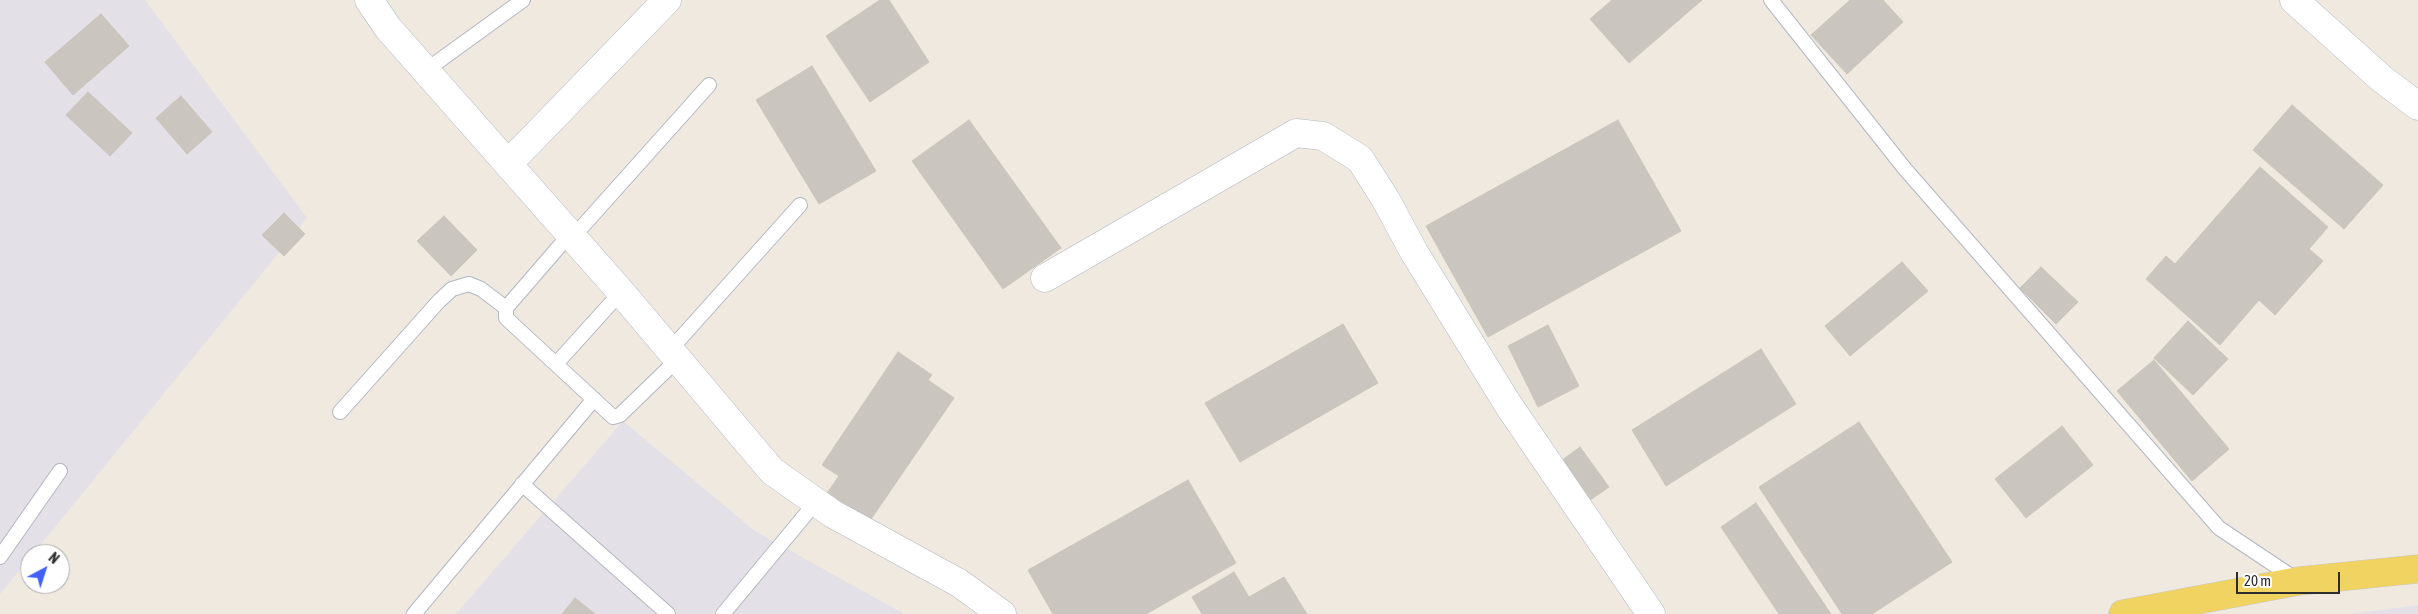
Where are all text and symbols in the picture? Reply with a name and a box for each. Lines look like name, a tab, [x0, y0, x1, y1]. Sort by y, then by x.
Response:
north arrow	[20, 544, 70, 594]
text: N	[46, 549, 62, 567]
scale bar	[2238, 562, 2342, 594]
text: 20 m	[2244, 572, 2271, 589]

